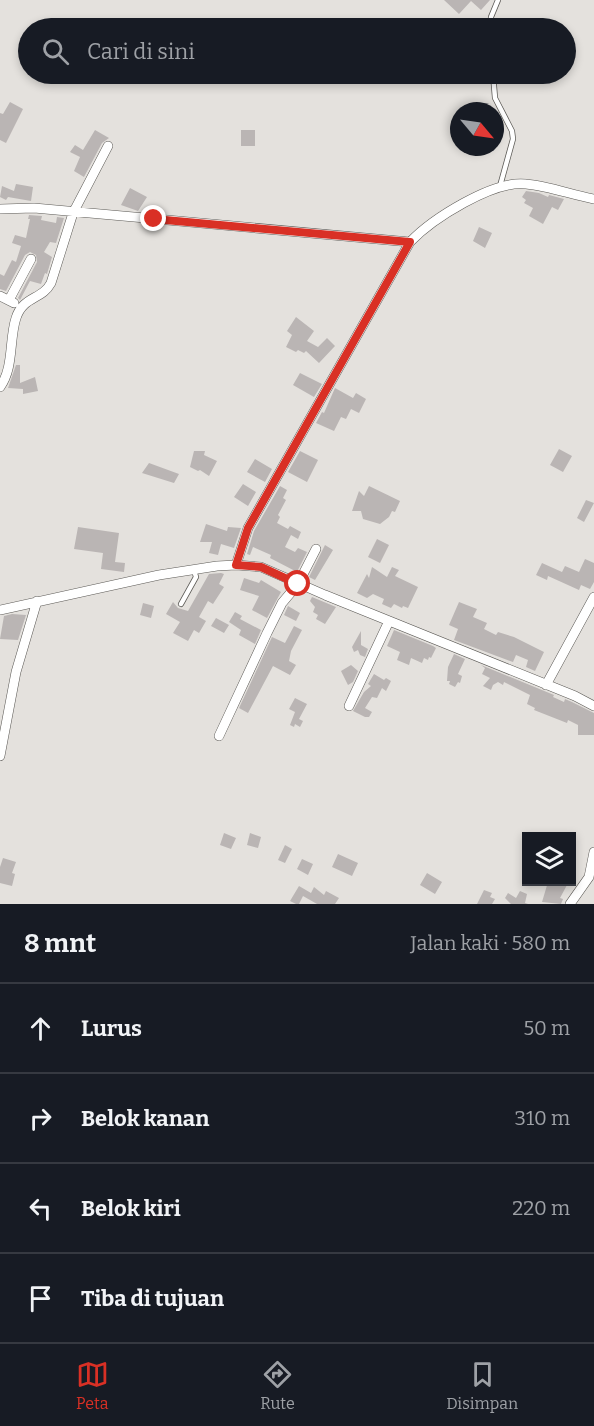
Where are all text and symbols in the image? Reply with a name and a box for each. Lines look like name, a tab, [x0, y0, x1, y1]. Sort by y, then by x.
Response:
search box	[18, 18, 576, 84]
icon: search	[39, 35, 72, 68]
text: Cari di sini	[87, 38, 195, 65]
north arrow	[450, 102, 504, 156]
route end	[140, 205, 166, 231]
route start	[284, 570, 310, 596]
map controls	[522, 832, 576, 886]
button: layers	[522, 832, 576, 886]
text: 8 mnt	[24, 928, 96, 959]
text: Jalan kaki · 580 m	[410, 931, 570, 955]
icon: ahead	[24, 1012, 57, 1045]
text: Lurus	[81, 1015, 142, 1042]
text: 50 m	[523, 1016, 570, 1040]
icon: right	[24, 1102, 57, 1135]
text: Belok kanan	[81, 1105, 209, 1132]
text: 310 m	[515, 1106, 570, 1130]
icon: left	[24, 1192, 57, 1225]
text: Belok kiri	[81, 1195, 181, 1222]
text: 220 m	[512, 1196, 570, 1220]
icon: arrive	[24, 1282, 57, 1315]
text: Tiba di tujuan	[81, 1285, 224, 1312]
tab: Peta	[76, 1358, 109, 1413]
tab: Rute	[260, 1358, 295, 1413]
tab: Disimpan	[446, 1358, 518, 1413]

